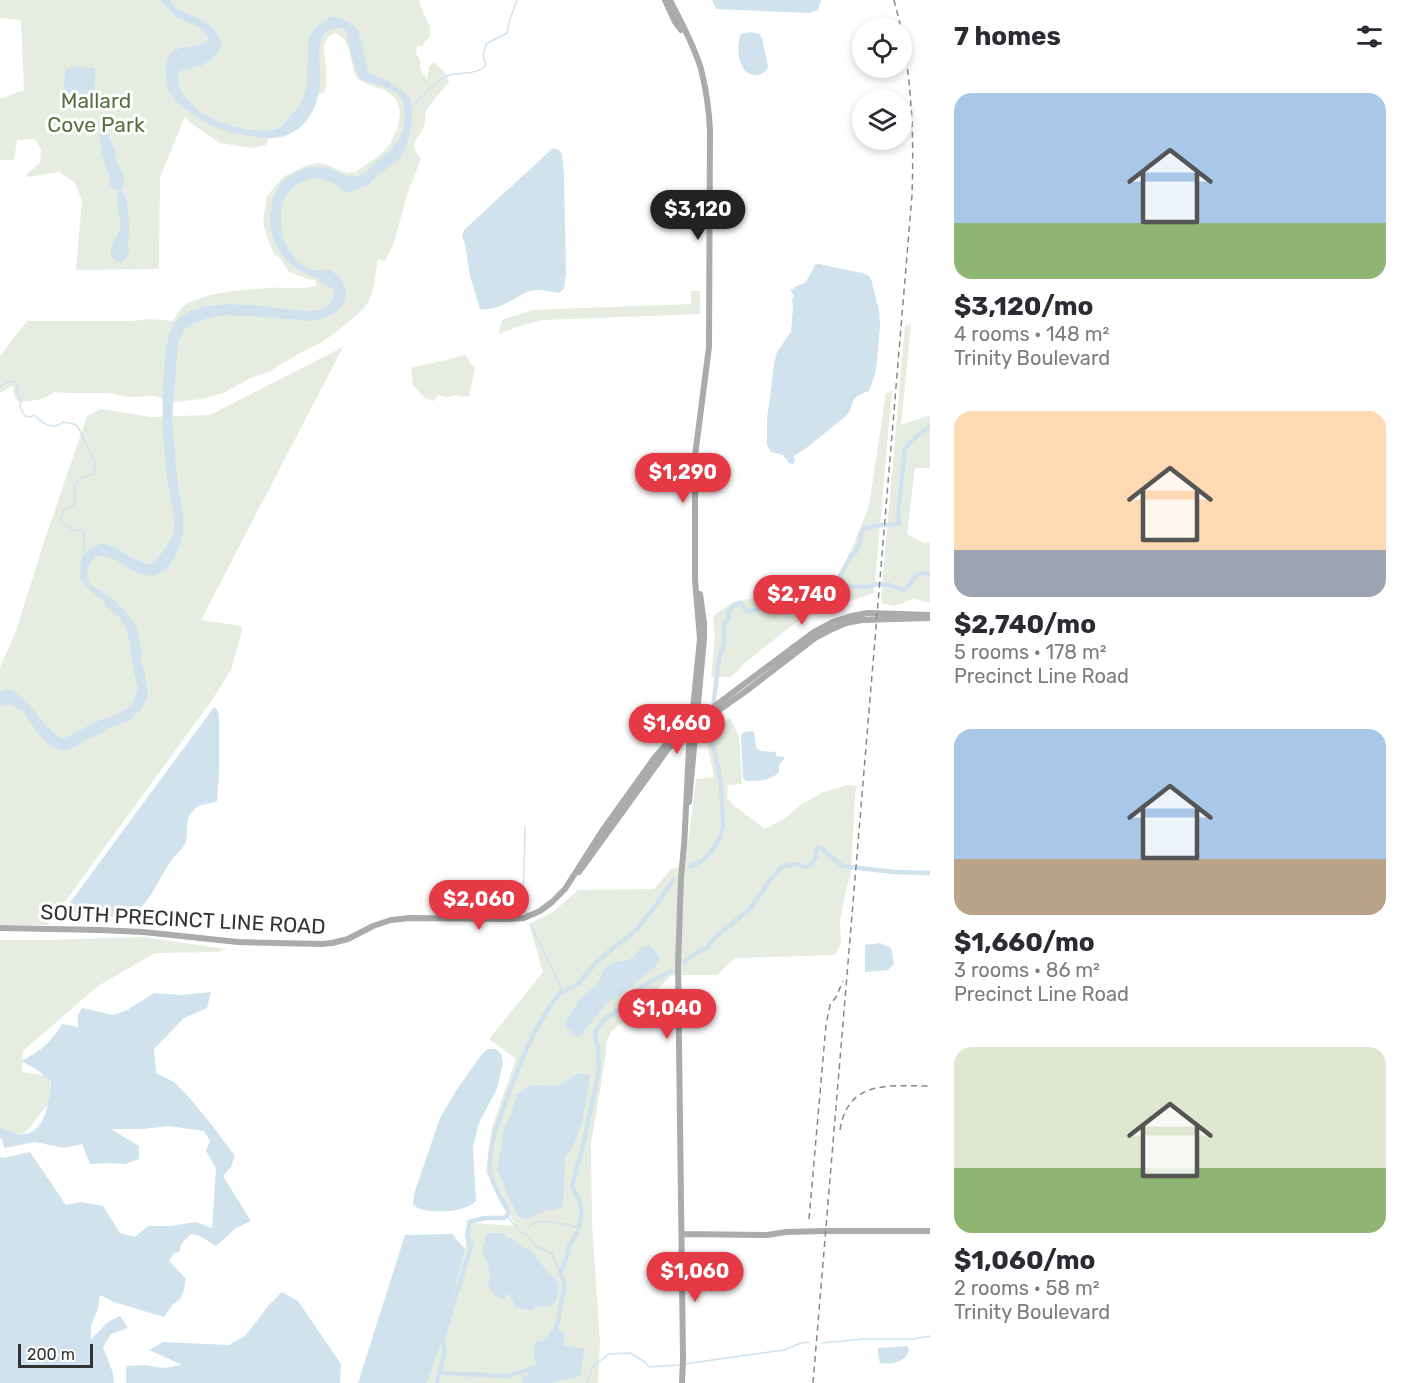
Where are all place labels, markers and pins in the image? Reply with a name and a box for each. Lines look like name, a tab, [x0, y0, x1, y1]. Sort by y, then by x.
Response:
pin: $3,120	[649, 190, 747, 241]
pin: $1,290	[634, 453, 732, 504]
pin: $2,740	[753, 575, 851, 626]
pin: $1,660	[628, 704, 726, 755]
pin: $2,060	[430, 880, 528, 931]
pin: $1,040	[618, 989, 716, 1040]
pin: $1,060	[646, 1252, 744, 1303]

